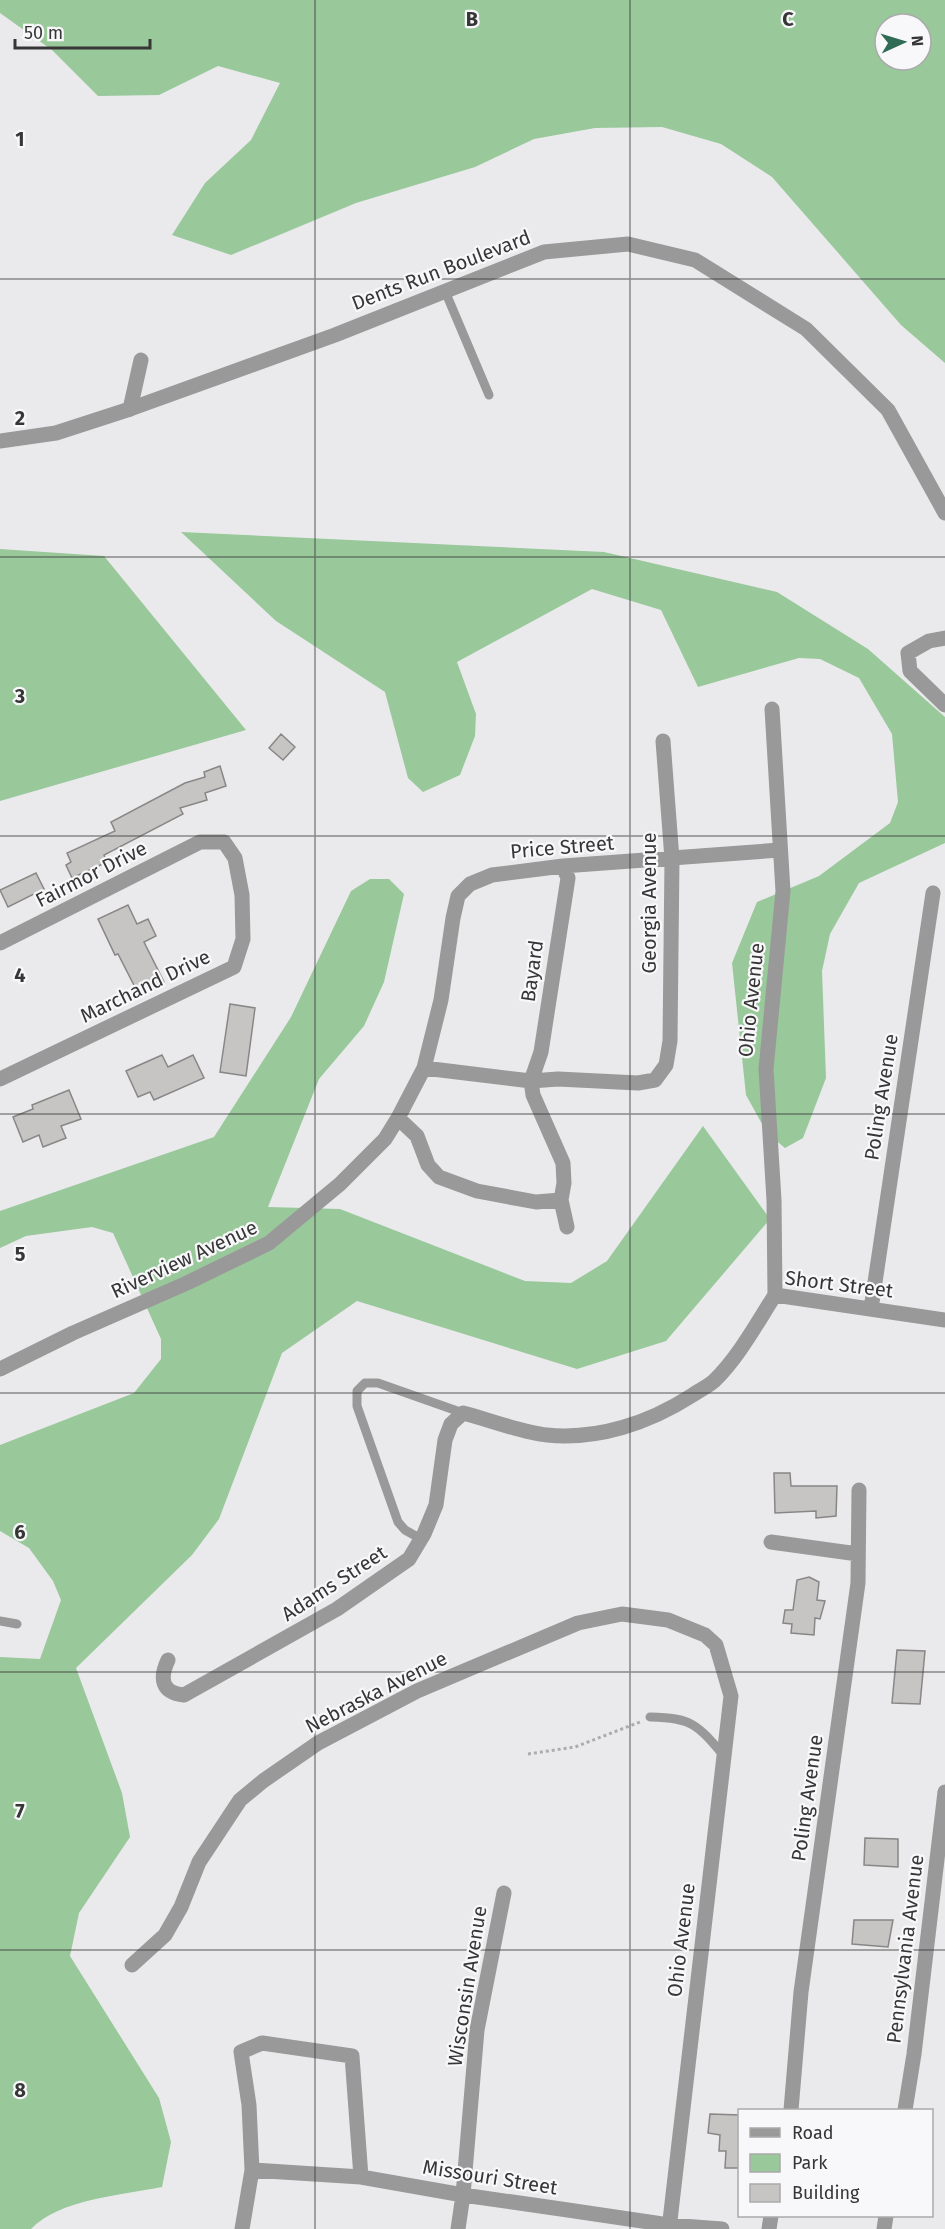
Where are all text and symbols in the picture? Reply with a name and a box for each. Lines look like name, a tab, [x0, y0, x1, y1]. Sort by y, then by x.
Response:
text: B	[466, 7, 478, 31]
text: C	[782, 7, 794, 31]
scale bar	[15, 12, 150, 50]
north arrow	[873, 12, 933, 72]
text: 50 m	[24, 22, 63, 44]
text: N	[908, 35, 927, 47]
text: 1	[15, 127, 25, 151]
street label: Dents Run Boulevard	[348, 225, 534, 315]
text: 2	[15, 406, 25, 430]
text: 3	[14, 684, 25, 708]
street label: Price Street	[509, 830, 616, 863]
street label: Georgia Avenue	[637, 832, 661, 974]
street label: Fairmor Drive	[31, 836, 151, 912]
street label: Bayard	[516, 939, 548, 1003]
street label: Ohio Avenue	[733, 942, 769, 1058]
street label: Marchand Drive	[76, 944, 214, 1028]
text: 4	[14, 963, 26, 987]
street label: Poling Avenue	[859, 1032, 903, 1162]
street label: Riverview Avenue	[107, 1215, 261, 1303]
text: 5	[15, 1242, 26, 1266]
street label: Short Street	[784, 1265, 895, 1303]
text: 6	[14, 1520, 26, 1544]
street label: Adams Street	[277, 1540, 392, 1626]
street label: Nebraska Avenue	[301, 1646, 451, 1738]
street label: Poling Avenue	[786, 1733, 828, 1863]
text: 7	[15, 1799, 25, 1823]
street label: Pennsylvania Avenue	[882, 1853, 928, 2045]
street label: Ohio Avenue	[662, 1882, 700, 1998]
street label: Wisconsin Avenue	[442, 1904, 492, 2068]
text: 8	[14, 2078, 26, 2102]
legend	[738, 2109, 933, 2217]
text: Road	[792, 2122, 834, 2144]
text: Park	[792, 2152, 828, 2174]
street label: Missouri Street	[421, 2155, 560, 2200]
text: Building	[792, 2182, 860, 2204]

